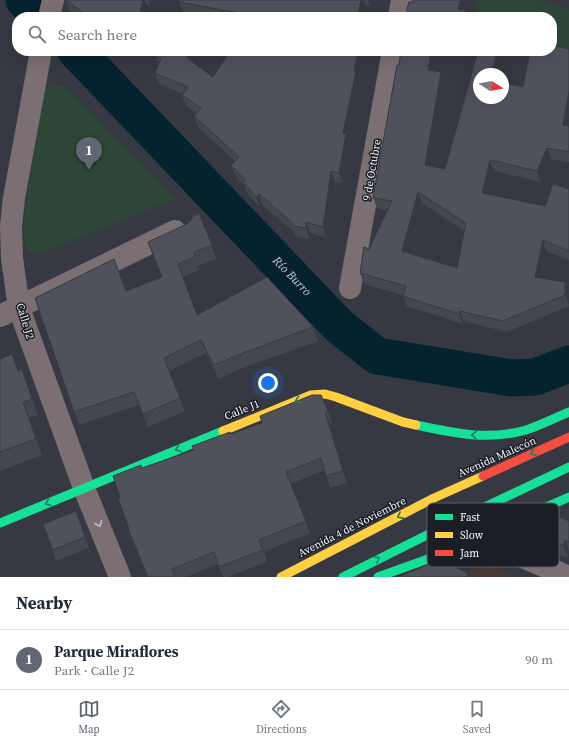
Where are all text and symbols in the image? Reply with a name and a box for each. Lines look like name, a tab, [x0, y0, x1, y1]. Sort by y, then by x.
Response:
search box	[12, 12, 557, 56]
icon: search	[26, 23, 48, 45]
text: Search here	[58, 24, 137, 45]
north arrow	[473, 68, 509, 104]
pin: 1	[76, 137, 102, 170]
street label: 9 de Octubre	[359, 138, 385, 202]
water label: Río Burro	[268, 252, 315, 299]
street label: Calle J2	[12, 301, 38, 341]
your location	[258, 373, 278, 393]
street label: Calle J1	[222, 396, 262, 424]
one-way arrow	[295, 396, 302, 404]
one-way arrow	[471, 431, 477, 440]
street label: Avenida Malecón	[456, 433, 539, 481]
one-way arrow	[175, 445, 182, 453]
one-way arrow	[530, 448, 538, 456]
street label: Avenida 4 de Noviembre	[296, 493, 409, 561]
one-way arrow	[45, 498, 52, 506]
legend	[427, 503, 559, 567]
text: Fast	[460, 510, 480, 525]
one-way arrow	[397, 511, 404, 519]
one-way arrow	[94, 520, 102, 527]
text: Slow	[460, 528, 484, 543]
text: Jam	[459, 546, 479, 561]
one-way arrow	[373, 556, 381, 564]
text: Nearby	[16, 591, 72, 615]
text: Parque Miraflores	[54, 641, 179, 662]
text: 1	[25, 651, 33, 668]
text: 90 m	[525, 651, 553, 668]
text: Park · Calle J2	[54, 662, 134, 679]
tab: Map	[78, 698, 100, 737]
tab: Directions	[256, 698, 307, 737]
tab: Saved	[463, 698, 491, 737]

